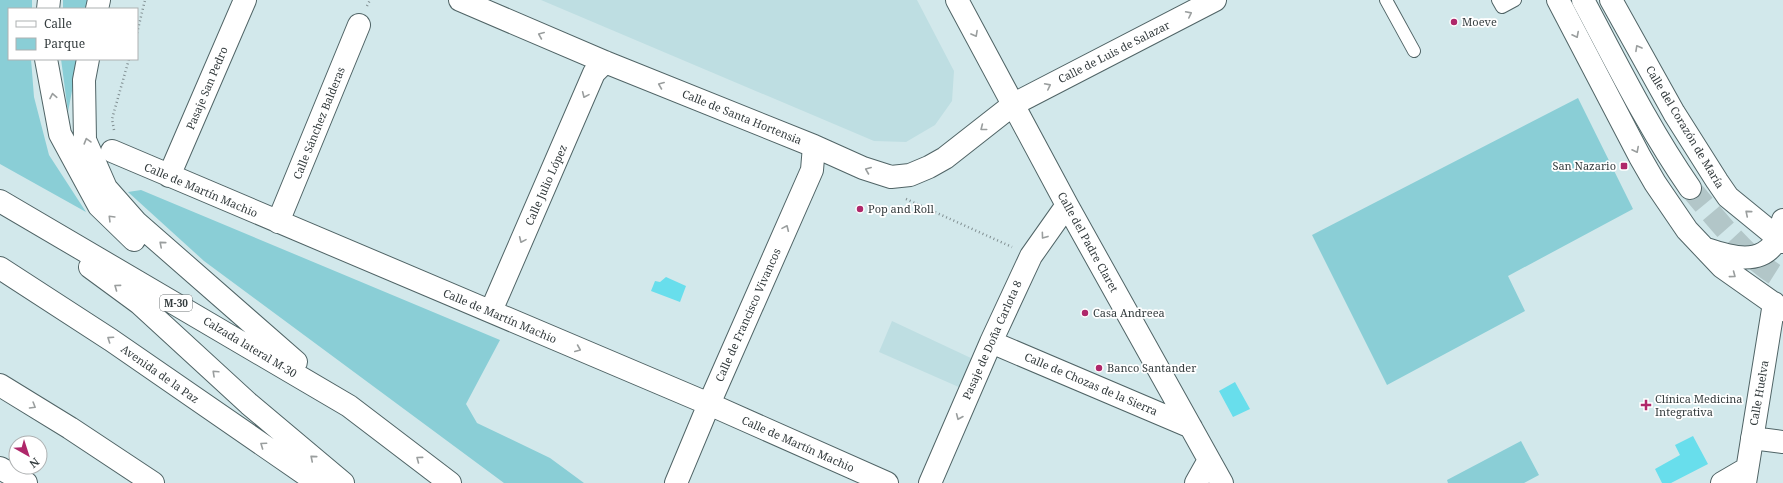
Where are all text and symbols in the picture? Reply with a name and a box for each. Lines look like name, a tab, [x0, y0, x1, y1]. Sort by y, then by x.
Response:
legend	[8, 8, 138, 60]
one-way arrow	[1184, 11, 1192, 18]
place label: Moeve	[1462, 14, 1497, 29]
text: Calle	[44, 15, 72, 32]
street label: Calle de Luis de Salazar	[1055, 16, 1173, 86]
marker: Moeve	[1449, 17, 1459, 27]
one-way arrow	[971, 30, 978, 37]
one-way arrow	[1571, 30, 1579, 38]
one-way arrow	[537, 32, 545, 40]
text: Parque	[44, 35, 85, 52]
street label: Pasaje San Pedro	[182, 44, 231, 132]
one-way arrow	[1635, 45, 1642, 52]
street label: Calle del Corazón de María	[1643, 63, 1728, 191]
street label: Calle Sánchez Balderas	[289, 64, 348, 181]
one-way arrow	[657, 81, 664, 89]
one-way arrow	[1044, 83, 1051, 91]
street label: Calle de Santa Hortensia	[680, 86, 804, 147]
one-way arrow	[582, 90, 590, 98]
one-way arrow	[49, 93, 58, 100]
one-way arrow	[980, 123, 987, 130]
one-way arrow	[83, 138, 91, 145]
street label: Calle Julio López	[521, 142, 570, 228]
one-way arrow	[1631, 146, 1639, 153]
place label: San Nazario	[1552, 158, 1616, 173]
street label: Calle de Martín Machio	[142, 159, 260, 220]
marker: San Nazario	[1619, 161, 1629, 171]
one-way arrow	[865, 167, 872, 175]
street label: Calle del Padre Claret	[1055, 189, 1122, 295]
place label: Pop and Roll	[868, 201, 934, 216]
marker: Pop and Roll	[855, 204, 865, 214]
one-way arrow	[1745, 211, 1752, 218]
one-way arrow	[108, 215, 116, 223]
one-way arrow	[781, 224, 789, 232]
one-way arrow	[1042, 232, 1049, 239]
one-way arrow	[519, 235, 527, 243]
one-way arrow	[159, 242, 166, 249]
street label: Calle de Francisco Vivancos	[711, 246, 784, 384]
one-way arrow	[1728, 270, 1735, 277]
street label: Pasaje de Doña Carlota 8	[958, 278, 1025, 402]
one-way arrow	[115, 285, 122, 292]
street label: Calle de Martín Machio	[441, 285, 559, 346]
road number: M-30	[160, 295, 192, 311]
place label: Casa Andreea	[1093, 305, 1165, 320]
marker: Casa Andreea	[1080, 308, 1090, 318]
street label: Calzada lateral M-30	[201, 313, 300, 381]
one-way arrow	[107, 337, 114, 344]
street label: Avenida de la Paz	[118, 341, 202, 406]
one-way arrow	[574, 344, 581, 352]
street label: Calle de Chozas de la Sierra	[1022, 349, 1160, 418]
street label: Calle Huelva	[1745, 359, 1772, 427]
place label: Banco Santander	[1107, 360, 1197, 375]
marker: Banco Santander	[1094, 363, 1104, 373]
one-way arrow	[212, 371, 219, 378]
place label: Clínica Medicina Integrativa	[1655, 391, 1742, 419]
marker: Clínica Medicina Integrativa	[1640, 399, 1652, 411]
one-way arrow	[29, 401, 36, 408]
street label: Calle de Martín Machio	[740, 412, 857, 475]
one-way arrow	[955, 413, 963, 420]
north arrow	[8, 435, 48, 475]
one-way arrow	[260, 443, 267, 450]
text: N	[26, 455, 43, 472]
one-way arrow	[310, 456, 317, 463]
one-way arrow	[416, 457, 423, 464]

